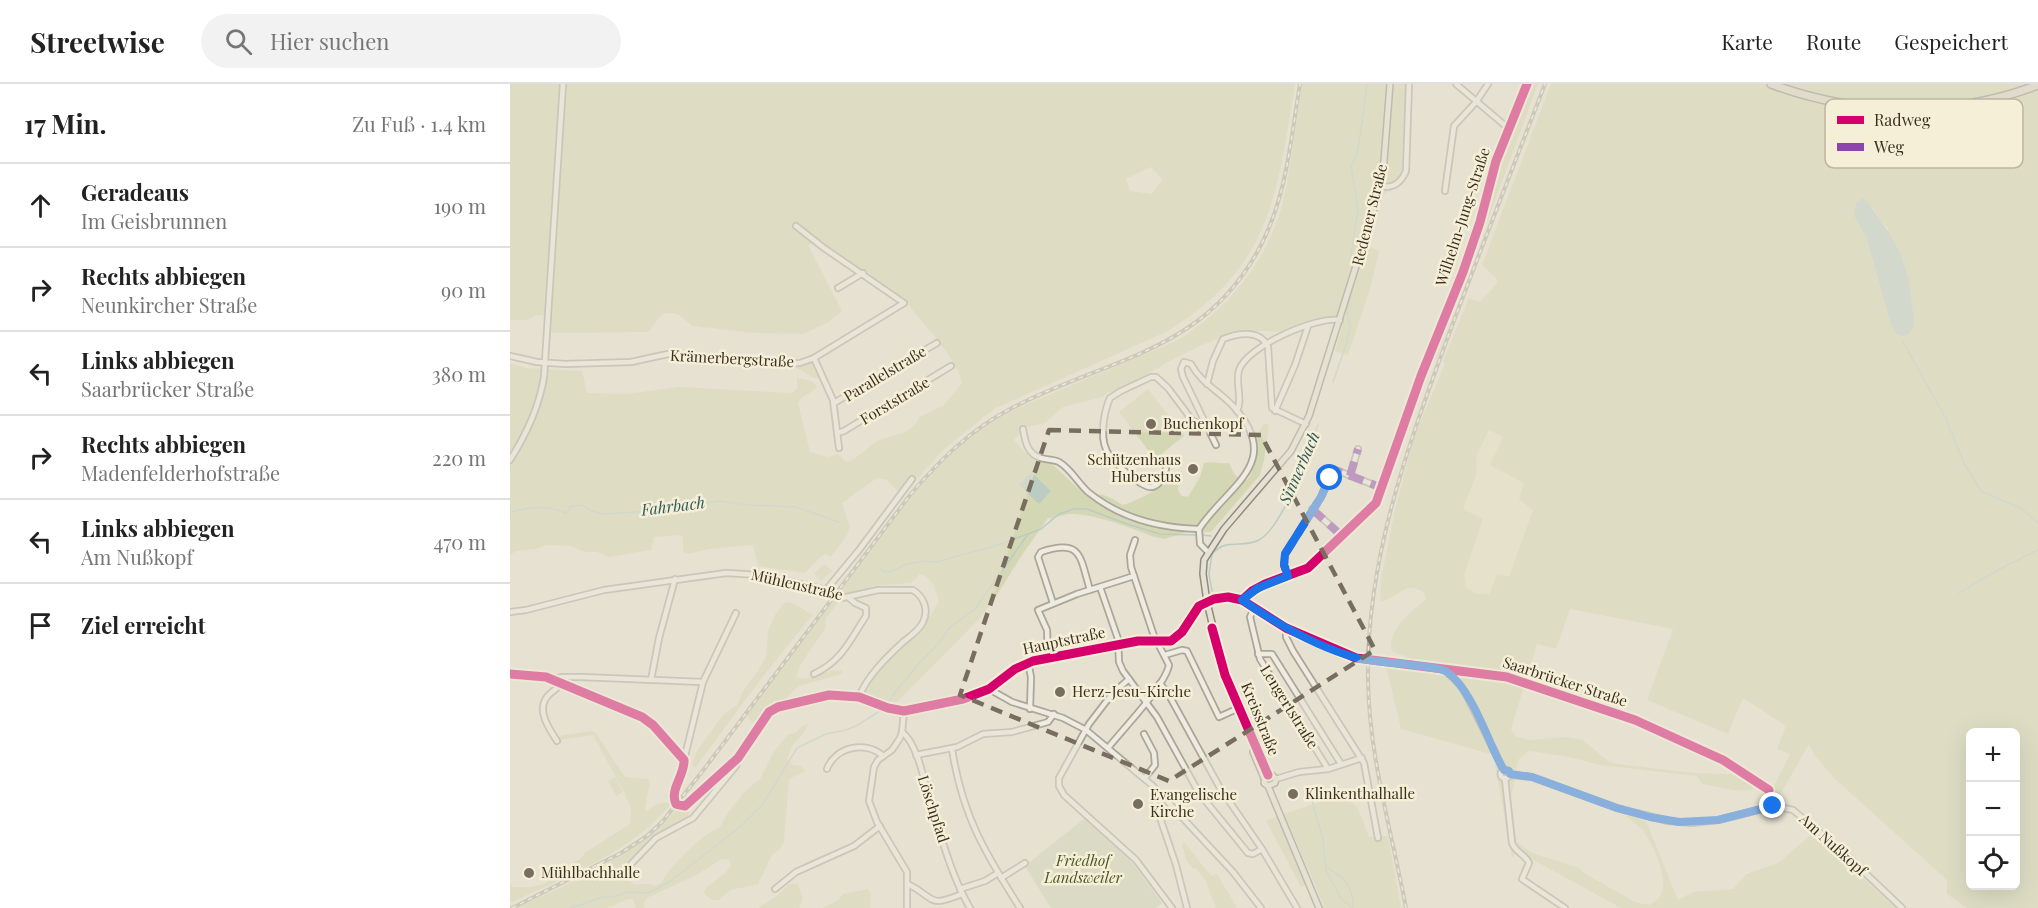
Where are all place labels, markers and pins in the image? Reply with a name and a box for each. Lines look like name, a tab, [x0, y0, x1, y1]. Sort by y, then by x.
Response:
place label: Buchenkopf	[1163, 413, 1244, 433]
marker: Buchenkopf	[1144, 417, 1158, 431]
place label: Schützenhaus Huberstus	[1087, 449, 1181, 486]
marker: Schützenhaus Huberstus	[1186, 462, 1200, 476]
place label: Herz-Jesu-Kirche	[1072, 681, 1191, 701]
marker: Herz-Jesu-Kirche	[1053, 685, 1067, 699]
place label: Klinkenthalhalle	[1305, 783, 1415, 803]
place label: Evangelische Kirche	[1150, 784, 1237, 821]
marker: Klinkenthalhalle	[1286, 787, 1300, 801]
marker: Evangelische Kirche	[1131, 797, 1145, 811]
place label: Mühlbachhalle	[541, 862, 640, 882]
marker: Mühlbachhalle	[522, 866, 536, 880]

